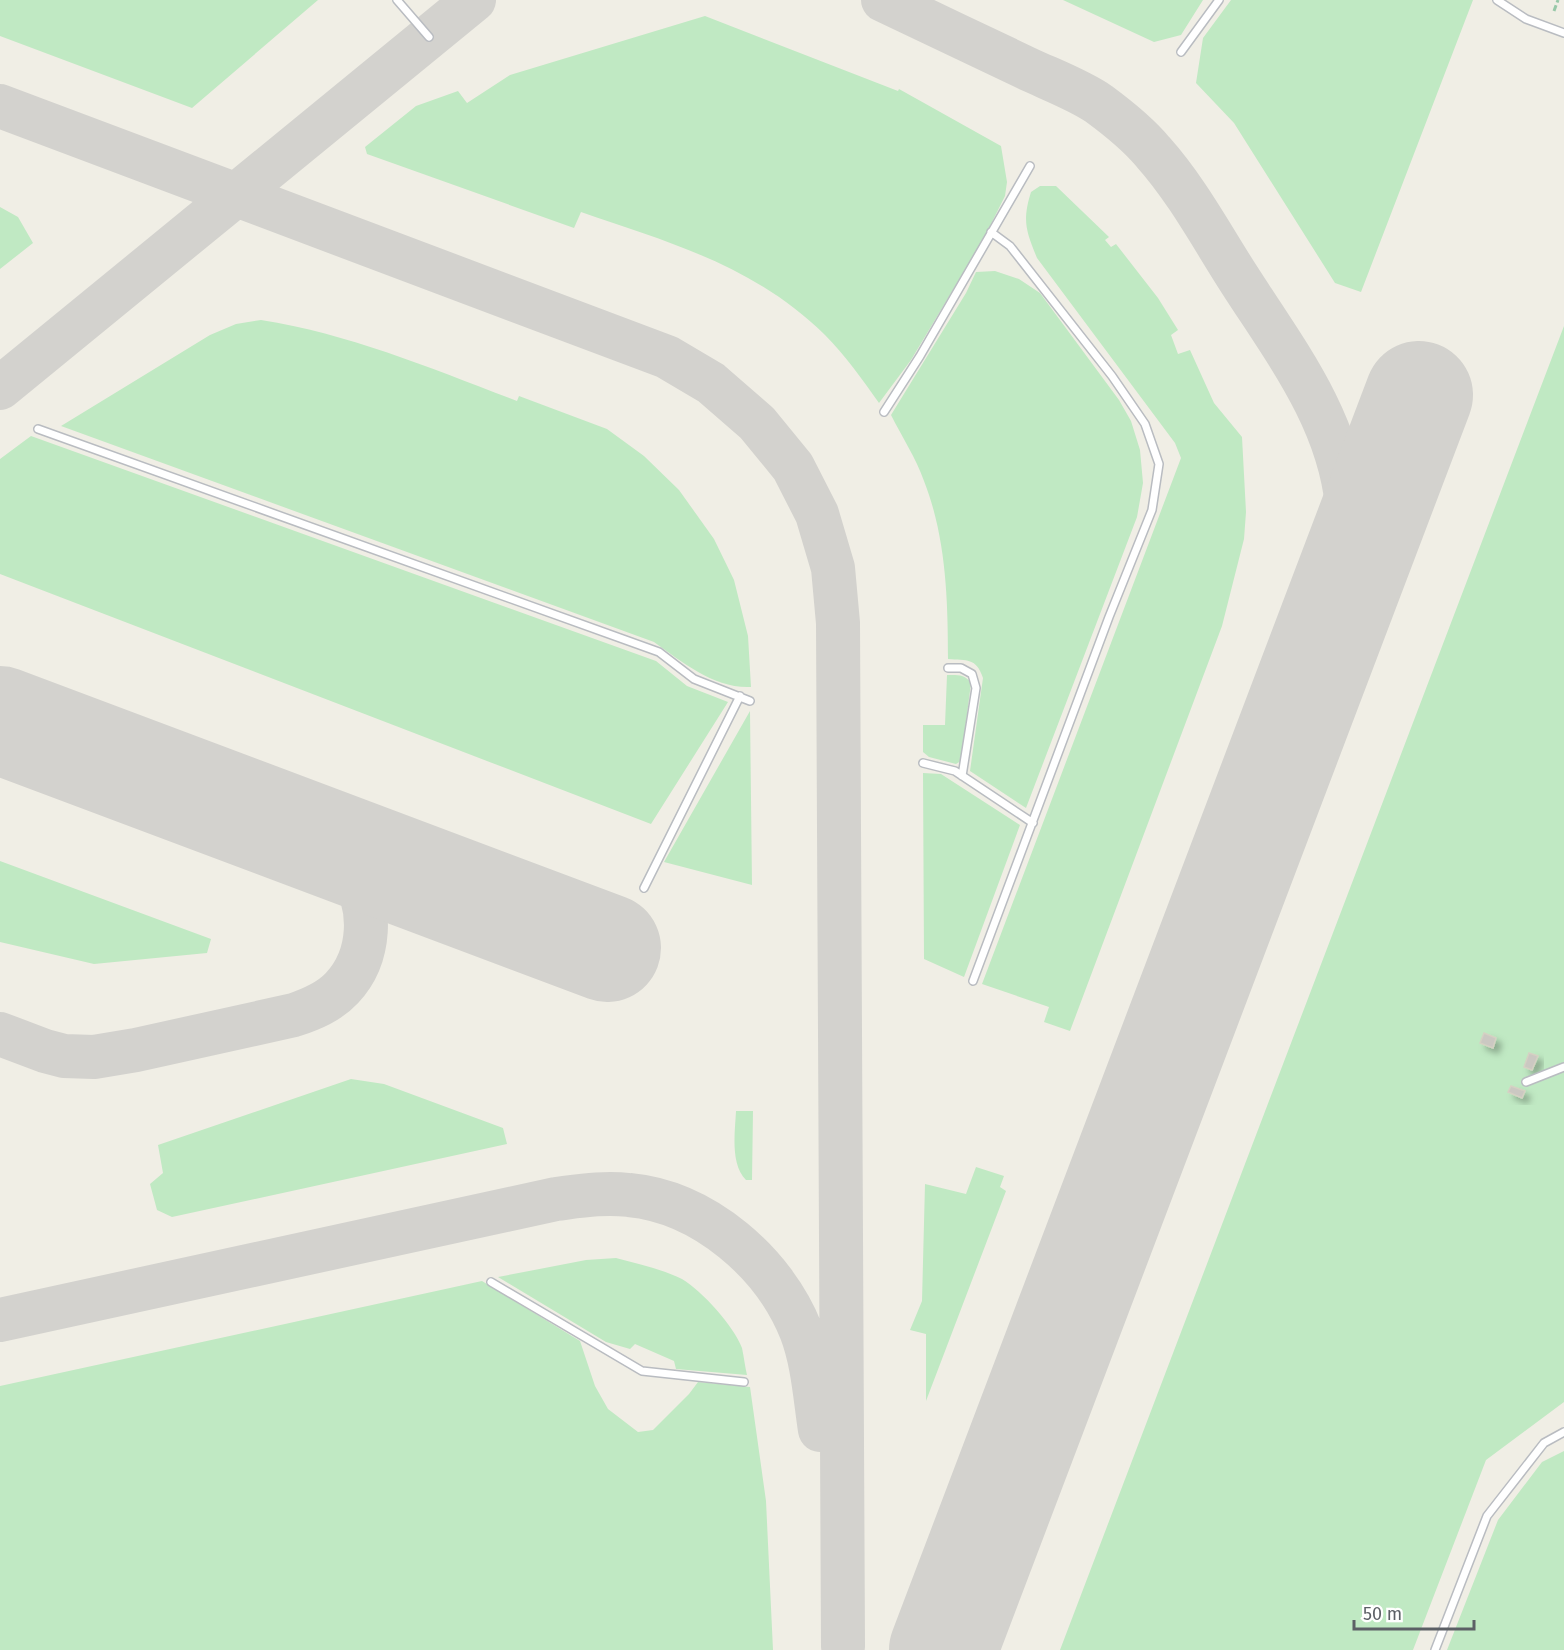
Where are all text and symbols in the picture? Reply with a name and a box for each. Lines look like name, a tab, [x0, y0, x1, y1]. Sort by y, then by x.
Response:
scale bar	[1354, 1593, 1474, 1631]
text: 50 m	[1363, 1603, 1402, 1625]

